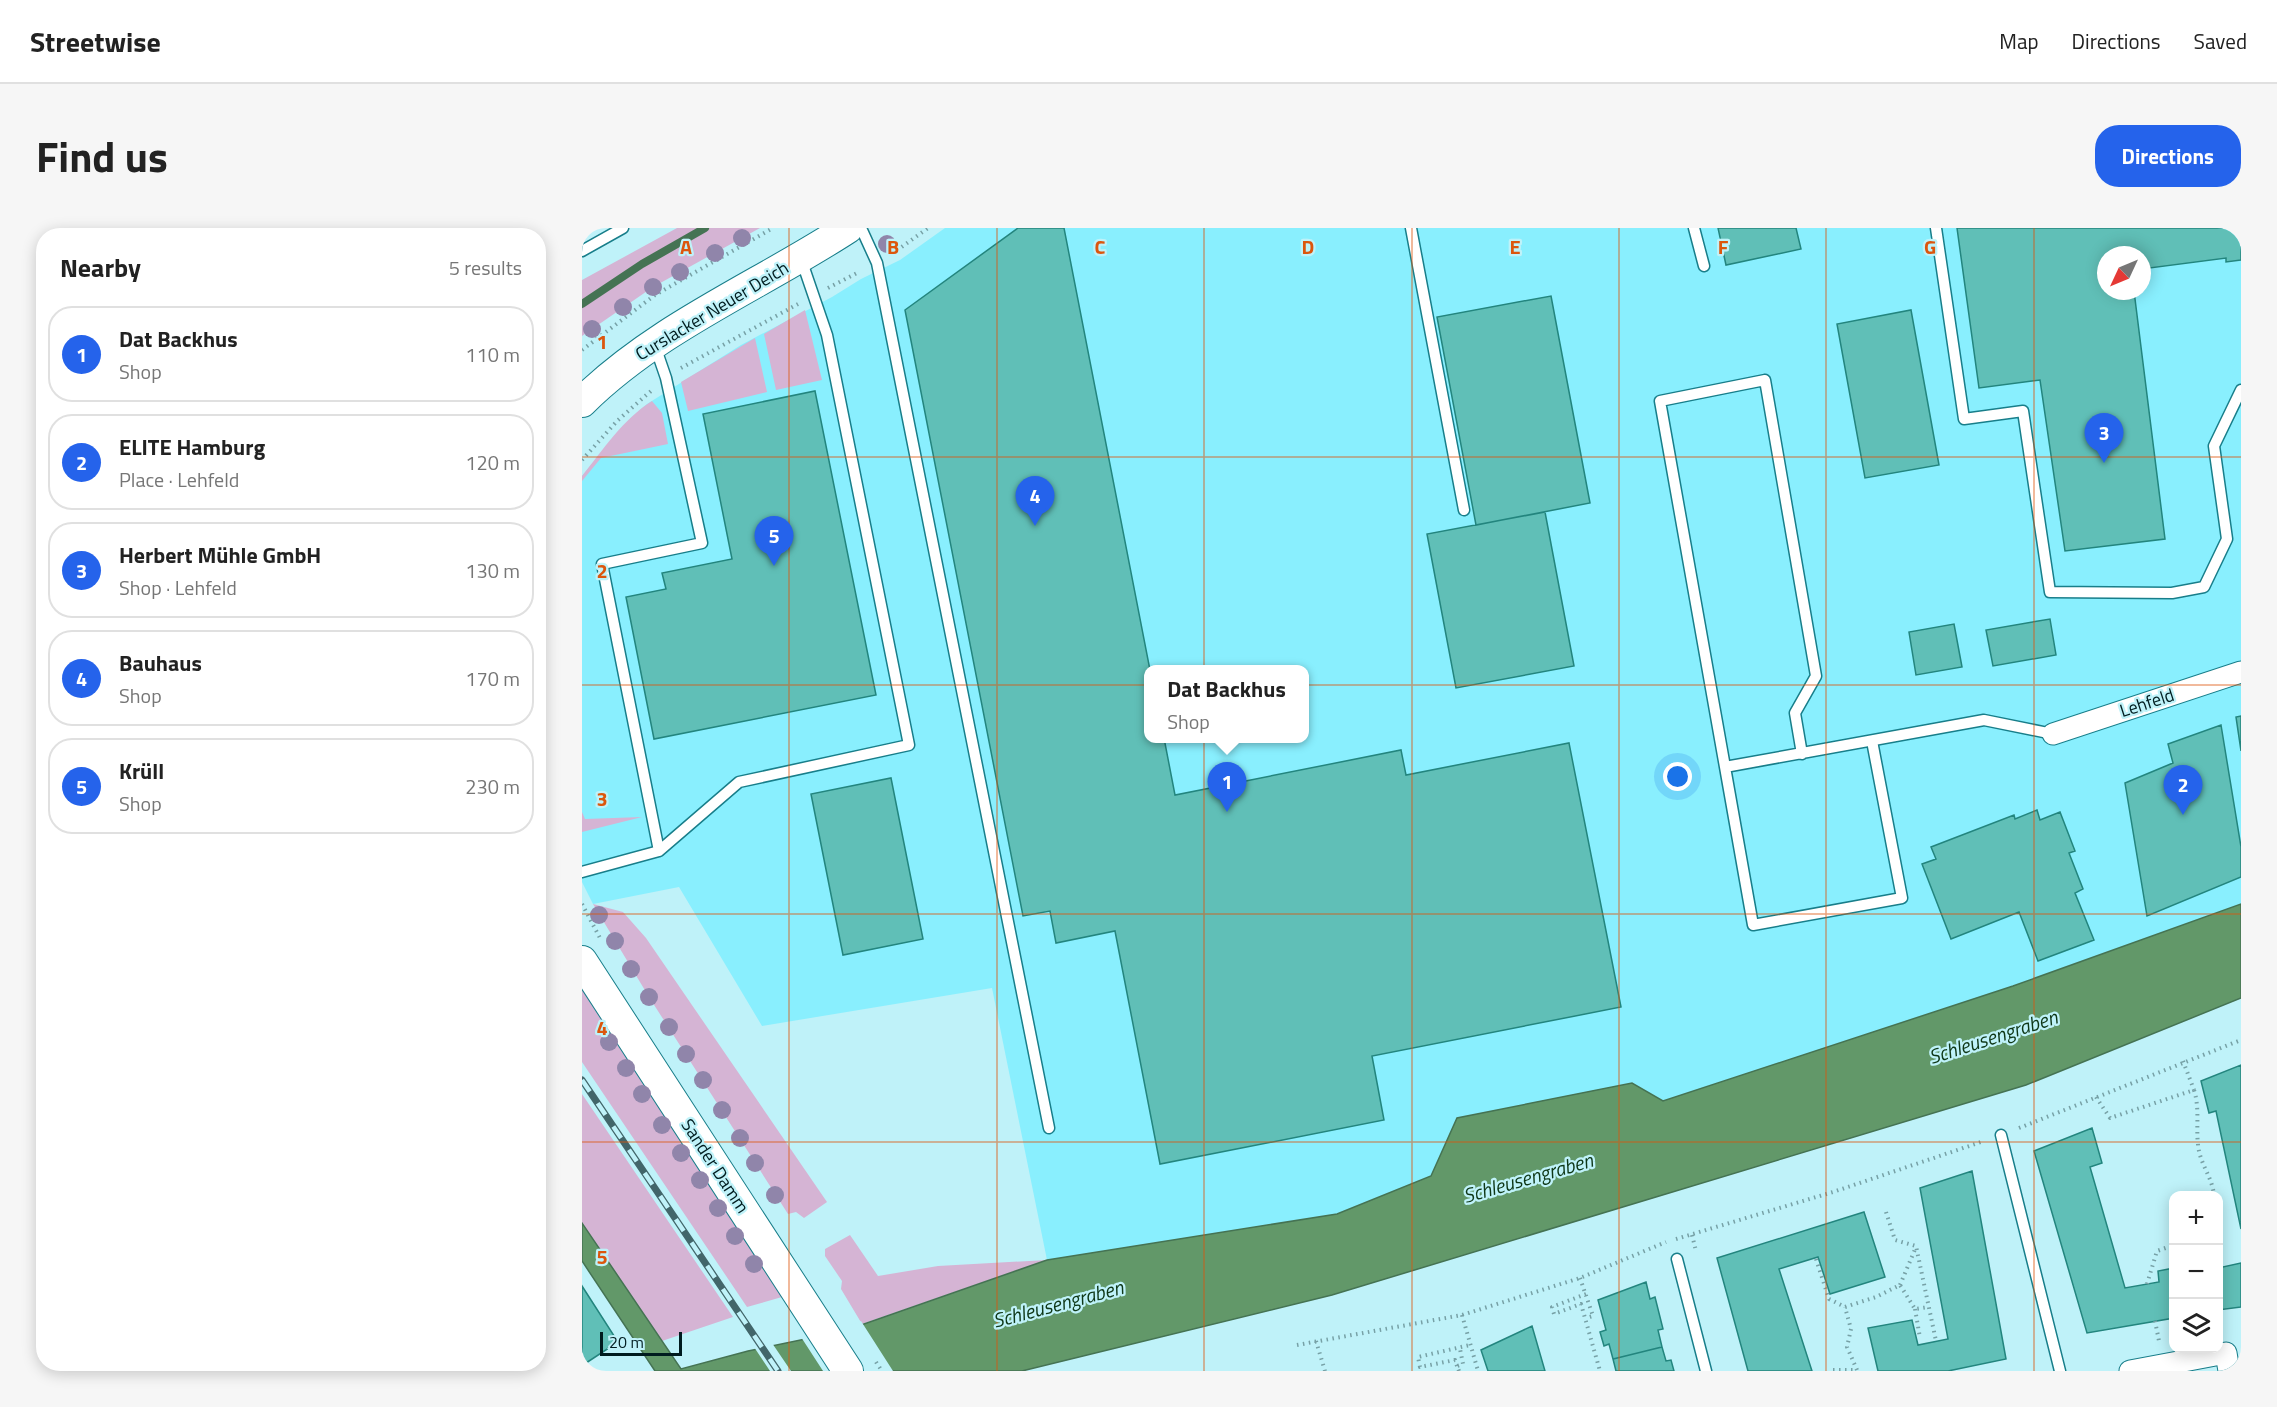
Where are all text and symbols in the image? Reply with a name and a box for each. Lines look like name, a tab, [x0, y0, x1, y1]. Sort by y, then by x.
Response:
text: Streetwise	[30, 20, 161, 63]
text: Map	[1999, 25, 2039, 57]
text: Directions	[2072, 25, 2161, 57]
text: Saved	[2194, 25, 2247, 57]
text: Find us	[36, 124, 168, 188]
button: Directions	[2095, 125, 2241, 187]
text: A	[680, 231, 692, 262]
text: B	[887, 231, 899, 262]
text: C	[1095, 231, 1106, 262]
text: D	[1302, 231, 1314, 262]
text: E	[1509, 231, 1521, 262]
text: F	[1718, 231, 1729, 262]
text: G	[1924, 231, 1936, 262]
north arrow	[2097, 246, 2151, 300]
text: Nearby	[60, 248, 141, 287]
text: 5 results	[449, 252, 522, 283]
street label: Curslacker Neuer Deich	[630, 254, 794, 367]
text: Dat Backhus	[119, 322, 238, 356]
text: 1	[596, 326, 608, 357]
text: 1	[76, 339, 87, 370]
text: 110 m	[465, 339, 520, 370]
text: Shop	[119, 356, 162, 387]
pin: 3	[2084, 414, 2123, 463]
text: ELITE Hamburg	[119, 430, 265, 464]
text: 2	[76, 447, 87, 478]
text: 120 m	[465, 447, 520, 478]
text: Place · Lehfeld	[119, 464, 239, 495]
pin: 4	[1016, 476, 1054, 526]
pin: 5	[754, 516, 794, 566]
text: Herbert Mühle GmbH	[119, 538, 321, 572]
text: 3	[76, 555, 87, 586]
text: 130 m	[465, 555, 520, 586]
text: 2	[596, 555, 608, 586]
text: Shop · Lehfeld	[119, 572, 237, 603]
text: Bauhaus	[119, 646, 202, 680]
text: 4	[76, 663, 87, 694]
text: 170 m	[465, 663, 520, 694]
popup	[1144, 665, 1309, 743]
text: Dat Backhus	[1167, 672, 1286, 706]
text: Shop	[119, 680, 162, 711]
street label: Lehfeld	[2116, 681, 2178, 724]
text: Shop	[1167, 706, 1210, 737]
text: Krüll	[119, 754, 164, 788]
pin: 1	[1208, 762, 1246, 812]
your location	[1663, 762, 1692, 791]
pin: 2	[2164, 766, 2202, 815]
text: 5	[76, 771, 87, 802]
text: 230 m	[465, 771, 520, 802]
text: 3	[596, 783, 608, 814]
text: Shop	[119, 788, 162, 819]
water label: Schleusengraben	[1924, 1001, 2062, 1072]
text: 4	[596, 1012, 608, 1043]
street label: Sander Damm	[675, 1113, 756, 1218]
water label: Schleusengraben	[1459, 1144, 1598, 1211]
map controls	[2169, 1191, 2223, 1353]
button: +	[2169, 1191, 2223, 1245]
text: 5	[596, 1241, 608, 1272]
button: −	[2169, 1245, 2223, 1299]
water label: Schleusengraben	[989, 1271, 1128, 1336]
button: layers	[2169, 1299, 2223, 1353]
scale bar	[600, 1329, 682, 1356]
text: 20 m	[609, 1330, 644, 1354]

